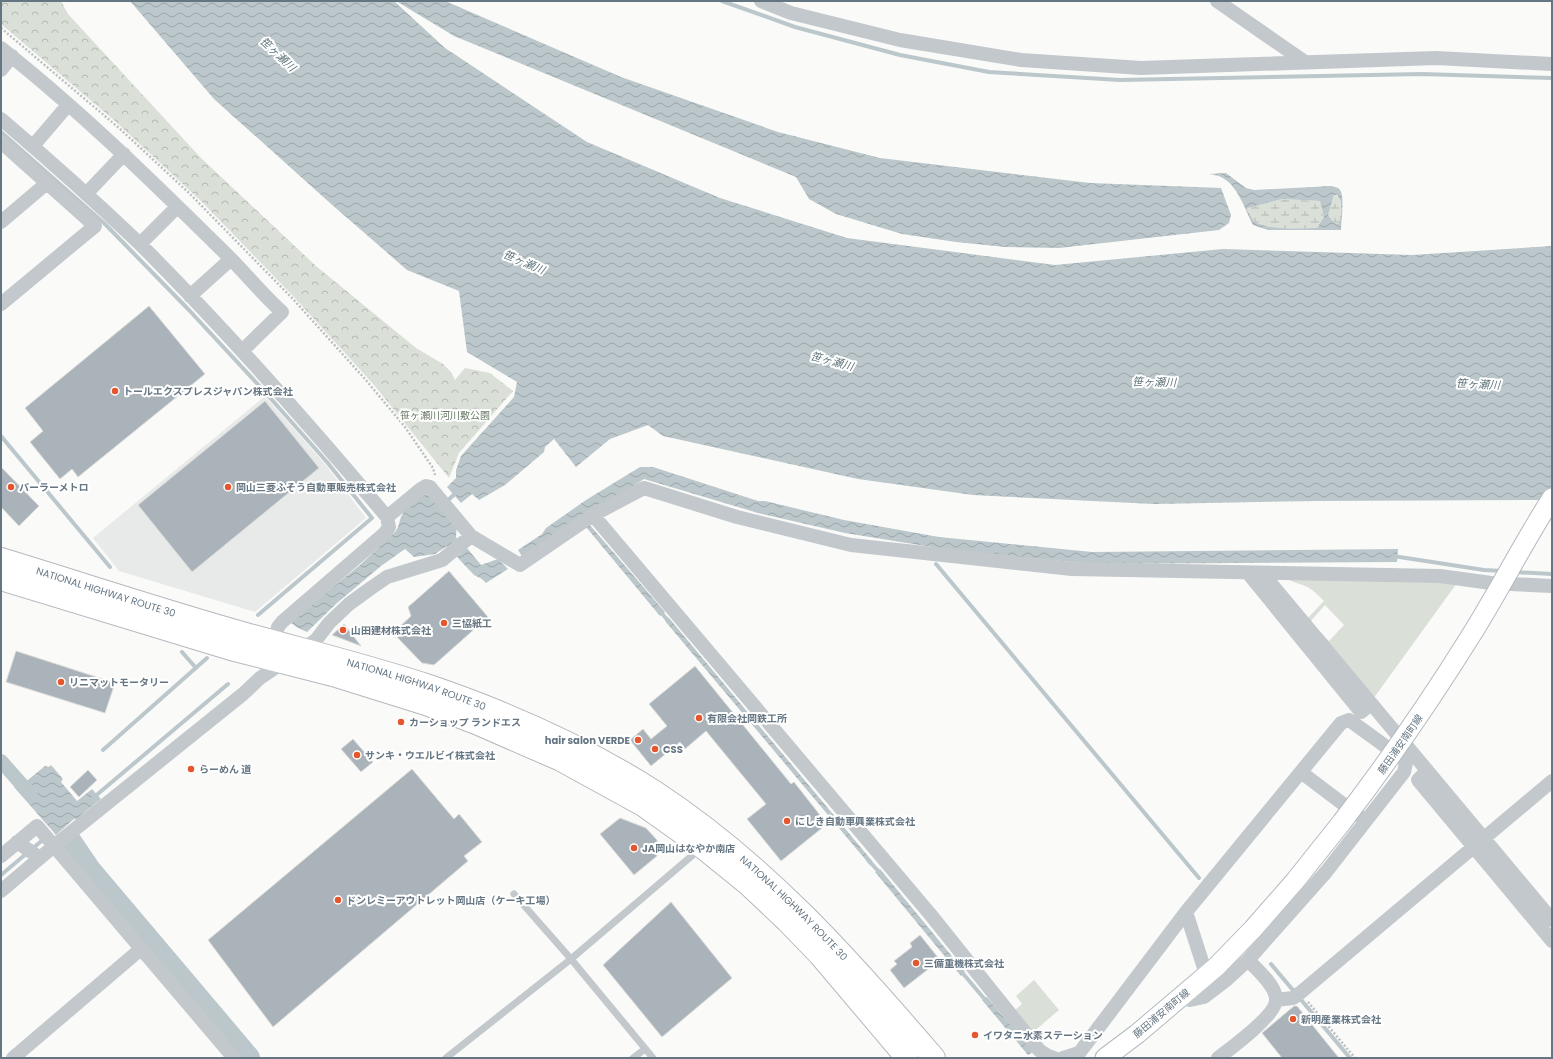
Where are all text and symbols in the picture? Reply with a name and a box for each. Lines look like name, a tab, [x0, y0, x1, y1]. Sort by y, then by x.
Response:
water label: 笹ヶ瀬川	[256, 33, 300, 76]
water label: 笹ヶ瀬川	[501, 246, 548, 278]
water label: 笹ヶ瀬川	[809, 348, 856, 375]
water label: 笹ヶ瀬川	[1132, 374, 1177, 390]
water label: 笹ヶ瀬川	[1456, 375, 1501, 393]
place label: トールエクスプレスジャパン株式会社	[123, 384, 294, 399]
marker: トールエクスプレスジャパン株式会社	[110, 386, 120, 396]
park label: 笹ヶ瀬川河川敷公園	[400, 408, 490, 423]
place label: パーラーメトロ	[19, 480, 89, 495]
place label: 岡山三菱ふそう自動車販売株式会社	[236, 480, 397, 495]
marker: パーラーメトロ	[6, 482, 16, 492]
marker: 岡山三菱ふそう自動車販売株式会社	[223, 482, 233, 492]
street label: NATIONAL HIGHWAY ROUTE 30	[34, 563, 178, 621]
place label: 三協紙工	[452, 616, 492, 631]
marker: 三協紙工	[439, 618, 449, 628]
place label: 山田建材株式会社	[351, 623, 432, 638]
marker: 山田建材株式会社	[338, 625, 348, 635]
street label: NATIONAL HIGHWAY ROUTE 30	[345, 655, 488, 714]
place label: リニマットモータリー	[69, 675, 169, 690]
marker: リニマットモータリー	[56, 677, 66, 687]
place label: 有限会社岡鉄工所	[707, 711, 787, 726]
street label: 藤田浦安南町線	[1374, 711, 1427, 777]
marker: 有限会社岡鉄工所	[694, 713, 704, 723]
place label: カーショップ ランドエス	[409, 715, 521, 730]
marker: カーショップ ランドエス	[396, 717, 406, 727]
place label: hair salon VERDE	[545, 733, 630, 748]
marker: hair salon VERDE	[633, 735, 643, 745]
place label: CSS	[663, 742, 683, 757]
marker: CSS	[650, 744, 660, 754]
place label: サンキ・ウエルビイ株式会社	[365, 748, 496, 763]
marker: サンキ・ウエルビイ株式会社	[352, 750, 362, 760]
place label: らーめん 道	[199, 762, 252, 777]
marker: らーめん 道	[186, 764, 196, 774]
place label: にしき自動車興業株式会社	[795, 814, 916, 829]
marker: にしき自動車興業株式会社	[782, 816, 792, 826]
place label: JA岡山はなやか南店	[642, 841, 735, 856]
marker: JA岡山はなやか南店	[629, 843, 639, 853]
street label: NATIONAL HIGHWAY ROUTE 30	[736, 852, 851, 964]
place label: ドンレミーアウトレット岡山店（ケーキ工場）	[346, 893, 556, 908]
marker: ドンレミーアウトレット岡山店（ケーキ工場）	[333, 895, 343, 905]
place label: 三備重機株式会社	[924, 956, 1005, 971]
marker: 三備重機株式会社	[911, 958, 921, 968]
street label: 藤田浦安南町線	[1130, 985, 1193, 1042]
place label: 新明産業株式会社	[1301, 1012, 1382, 1027]
marker: 新明産業株式会社	[1288, 1014, 1298, 1024]
place label: イワタニ水素ステーション	[983, 1028, 1103, 1043]
marker: イワタニ水素ステーション	[970, 1030, 980, 1040]

